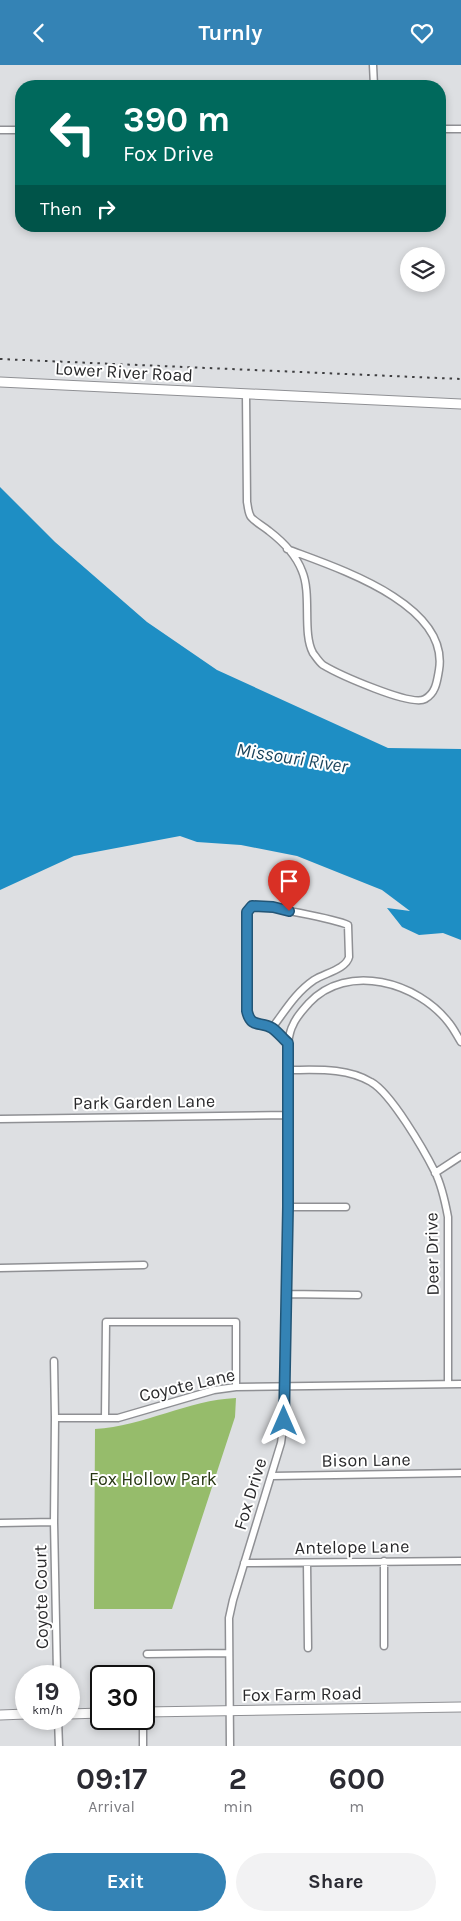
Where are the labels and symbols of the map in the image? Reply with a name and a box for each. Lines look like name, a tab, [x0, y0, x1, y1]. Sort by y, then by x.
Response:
street label: Lower River Road	[54, 357, 194, 387]
water label: Missouri River	[235, 738, 351, 778]
pin	[268, 860, 310, 911]
street label: Park Garden Lane	[73, 1090, 215, 1114]
street label: Deer Drive	[420, 1212, 444, 1296]
street label: Coyote Lane	[137, 1363, 237, 1407]
position arrow	[257, 1394, 309, 1446]
street label: Bison Lane	[321, 1448, 411, 1472]
street label: Fox Drive	[229, 1455, 271, 1533]
park label: Fox Hollow Park	[89, 1468, 217, 1490]
street label: Antelope Lane	[295, 1535, 409, 1559]
street label: Coyote Court	[29, 1544, 53, 1649]
speed limit sign: 30	[90, 1665, 155, 1730]
street label: Fox Farm Road	[242, 1682, 362, 1706]

